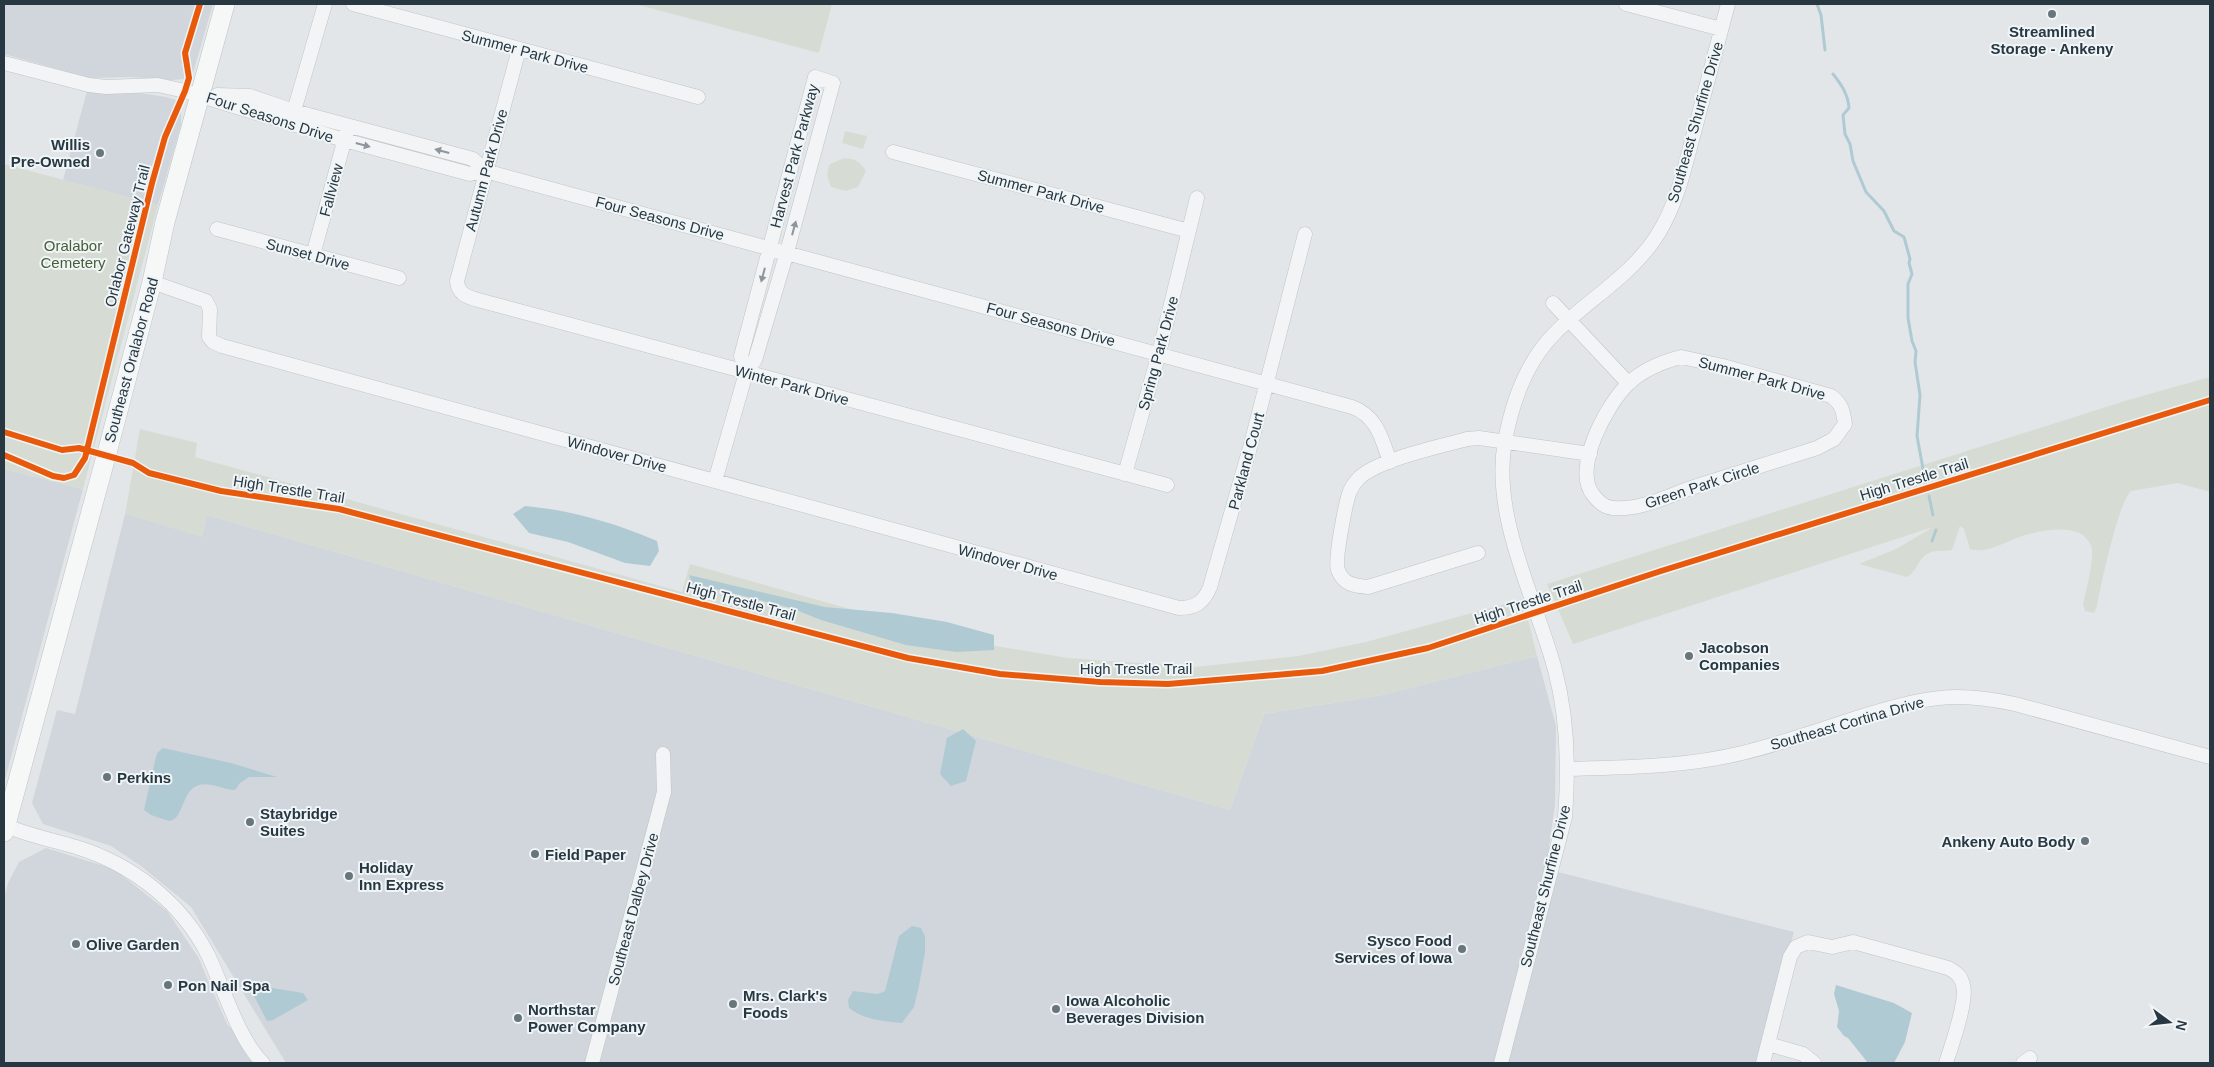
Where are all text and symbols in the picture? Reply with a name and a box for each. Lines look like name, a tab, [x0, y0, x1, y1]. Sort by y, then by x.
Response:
marker: Streamlined Storage - Ankeny	[2046, 8, 2058, 20]
place label: Streamlined Storage - Ankeny	[1991, 23, 2114, 57]
street label: Summer Park Drive	[460, 26, 590, 76]
street label: Southeast Shurfine Drive	[1664, 40, 1726, 204]
street label: Harvest Park Parkway	[767, 82, 822, 230]
street label: Four Seasons Drive	[204, 88, 336, 146]
street label: Autumn Park Drive	[462, 107, 510, 233]
place label: Willis Pre-Owned	[11, 136, 90, 170]
one-way arrow	[355, 142, 370, 150]
marker: Willis Pre-Owned	[94, 147, 106, 159]
one-way arrow	[435, 147, 450, 155]
street label: Fallview	[316, 161, 346, 218]
street label: Orlabor Gateway Trail	[101, 163, 153, 309]
street label: Summer Park Drive	[976, 166, 1106, 216]
street label: Four Seasons Drive	[594, 193, 726, 243]
one-way arrow	[790, 220, 798, 235]
street label: Sunset Drive	[264, 235, 352, 273]
park label: Oralabor Cemetery	[40, 237, 106, 271]
one-way arrow	[759, 268, 767, 283]
street label: Southeast Oralabor Road	[101, 276, 161, 444]
street label: Spring Park Drive	[1135, 294, 1181, 412]
street label: Four Seasons Drive	[985, 299, 1117, 349]
street label: Summer Park Drive	[1697, 353, 1827, 403]
street label: Winter Park Drive	[733, 362, 851, 408]
street label: Parkland Court	[1225, 410, 1267, 512]
street label: Windover Drive	[565, 433, 669, 475]
street label: High Trestle Trail	[1858, 454, 1970, 504]
street label: Green Park Circle	[1643, 458, 1761, 512]
street label: High Trestle Trail	[232, 472, 346, 506]
street label: Windover Drive	[956, 541, 1060, 583]
street label: High Trestle Trail	[1472, 577, 1584, 627]
street label: High Trestle Trail	[684, 578, 798, 624]
place label: Jacobson Companies	[1699, 639, 1780, 673]
marker: Jacobson Companies	[1683, 650, 1695, 662]
street label: High Trestle Trail	[1080, 660, 1192, 677]
street label: Southeast Cortina Drive	[1768, 693, 1926, 753]
place label: Perkins	[117, 769, 171, 786]
marker: Perkins	[101, 771, 113, 783]
street label: Southeast Shurfine Drive	[1517, 803, 1573, 969]
place label: Staybridge Suites	[260, 805, 338, 839]
marker: Staybridge Suites	[244, 816, 256, 828]
street label: Southeast Dalbey Drive	[604, 831, 662, 987]
place label: Ankeny Auto Body	[1941, 833, 2076, 850]
marker: Ankeny Auto Body	[2079, 835, 2091, 847]
place label: Field Paper	[545, 846, 626, 863]
marker: Field Paper	[529, 848, 541, 860]
place label: Holiday Inn Express	[359, 859, 444, 893]
marker: Holiday Inn Express	[343, 870, 355, 882]
place label: Sysco Food Services of Iowa	[1334, 932, 1453, 966]
place label: Olive Garden	[86, 936, 179, 953]
marker: Olive Garden	[70, 938, 82, 950]
marker: Sysco Food Services of Iowa	[1456, 943, 1468, 955]
place label: Pon Nail Spa	[178, 977, 270, 994]
marker: Pon Nail Spa	[162, 979, 174, 991]
place label: Mrs. Clark's Foods	[743, 987, 827, 1021]
place label: Iowa Alcoholic Beverages Division	[1066, 992, 1204, 1026]
north arrow	[2144, 997, 2194, 1047]
marker: Mrs. Clark's Foods	[727, 998, 739, 1010]
place label: Northstar Power Company	[528, 1001, 646, 1035]
marker: Iowa Alcoholic Beverages Division	[1050, 1003, 1062, 1015]
marker: Northstar Power Company	[512, 1012, 524, 1024]
text: N	[2173, 1018, 2191, 1032]

